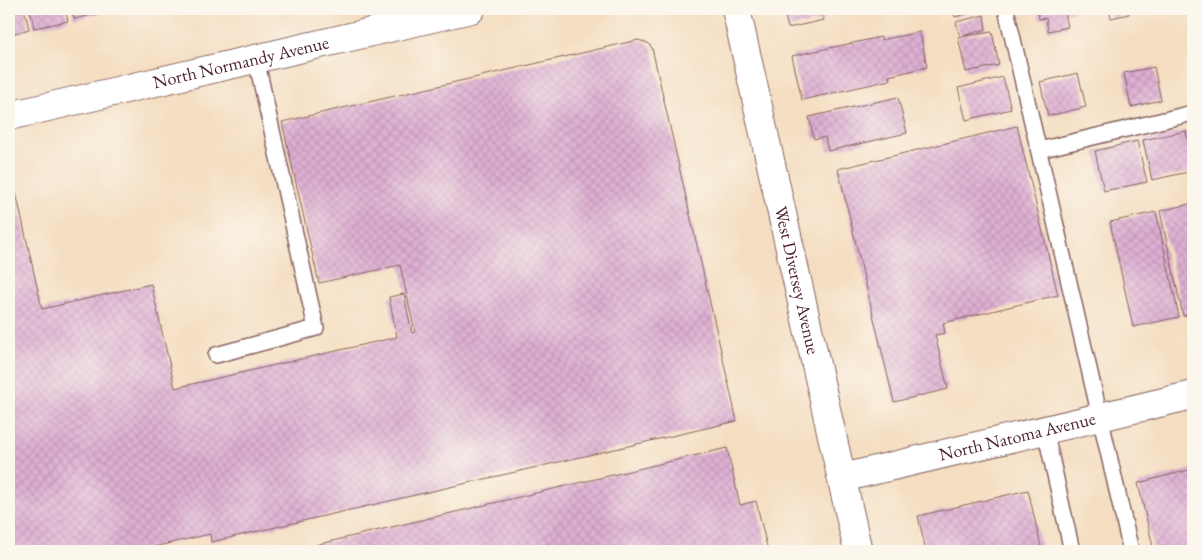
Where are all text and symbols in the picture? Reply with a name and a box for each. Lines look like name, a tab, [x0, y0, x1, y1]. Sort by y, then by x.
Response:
street label: North Normandy Avenue	[150, 30, 331, 93]
street label: West Diversey Avenue	[770, 204, 825, 356]
street label: North Natoma Avenue	[936, 406, 1098, 466]

